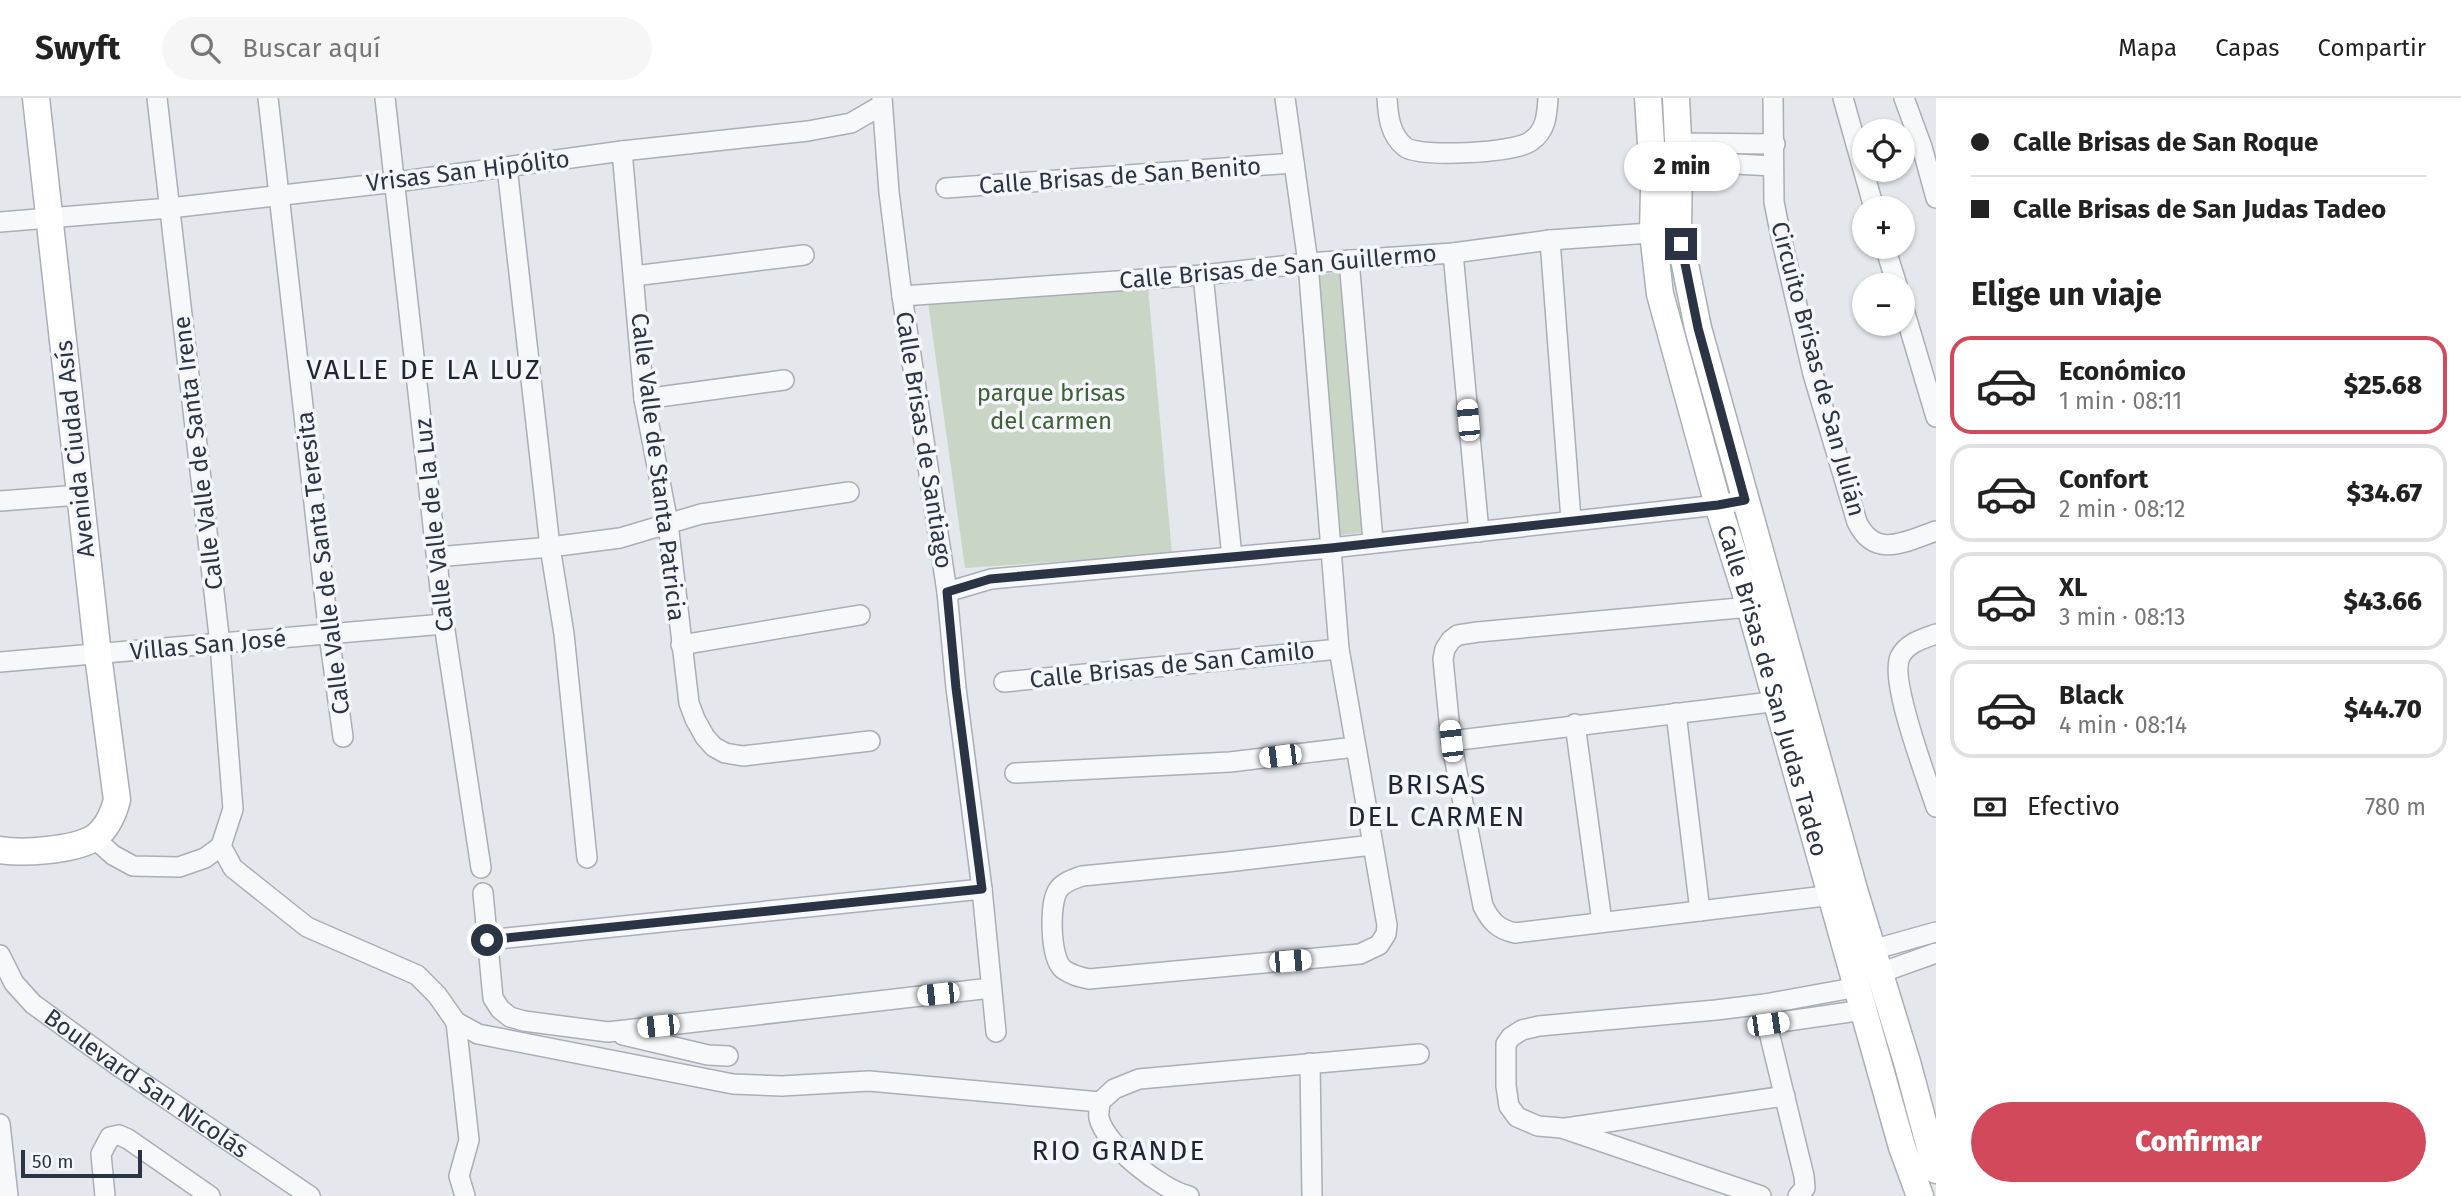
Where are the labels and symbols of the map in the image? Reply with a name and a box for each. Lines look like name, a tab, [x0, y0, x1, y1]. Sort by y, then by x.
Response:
callout: 2 min	[1623, 142, 1739, 192]
street label: Vrisas San Hipólito	[365, 145, 571, 197]
street label: Calle Brisas de San Benito	[978, 152, 1262, 200]
street label: Circuito Brisas de San Julián	[1765, 219, 1871, 519]
route end	[1665, 228, 1697, 260]
street label: Calle Brisas de San Guillermo	[1118, 239, 1438, 295]
street label: Calle Brisas de Santiago	[890, 310, 958, 570]
street label: Calle Valle de Stanta Patricia	[625, 311, 691, 623]
street label: Calle Valle de Santa Irene	[167, 314, 229, 592]
street label: Avenida Ciudad Asís	[50, 339, 100, 559]
district label: VALLE DE LA LUZ	[306, 353, 542, 386]
park label: parque brisas del carmen	[977, 379, 1125, 435]
car	[1456, 398, 1481, 442]
street label: Calle Valle de Santa Teresita	[291, 410, 355, 716]
street label: Calle Valle de la Luz	[409, 417, 459, 633]
street label: Calle Brisas de San Judas Tadeo	[1711, 521, 1834, 860]
street label: Villas San José	[129, 624, 287, 666]
street label: Calle Brisas de San Camilo	[1028, 636, 1316, 694]
car	[1439, 719, 1464, 763]
car	[1258, 743, 1303, 769]
district label: BRISAS DEL CARMEN	[1348, 768, 1526, 833]
route start	[471, 924, 503, 956]
car	[1269, 949, 1312, 973]
car	[917, 981, 960, 1007]
street label: Boulevard San Nicolás	[39, 1003, 254, 1164]
car	[1746, 1011, 1791, 1037]
car	[637, 1013, 680, 1039]
district label: RIO GRANDE	[1032, 1134, 1206, 1167]
scale bar	[21, 1147, 142, 1179]

